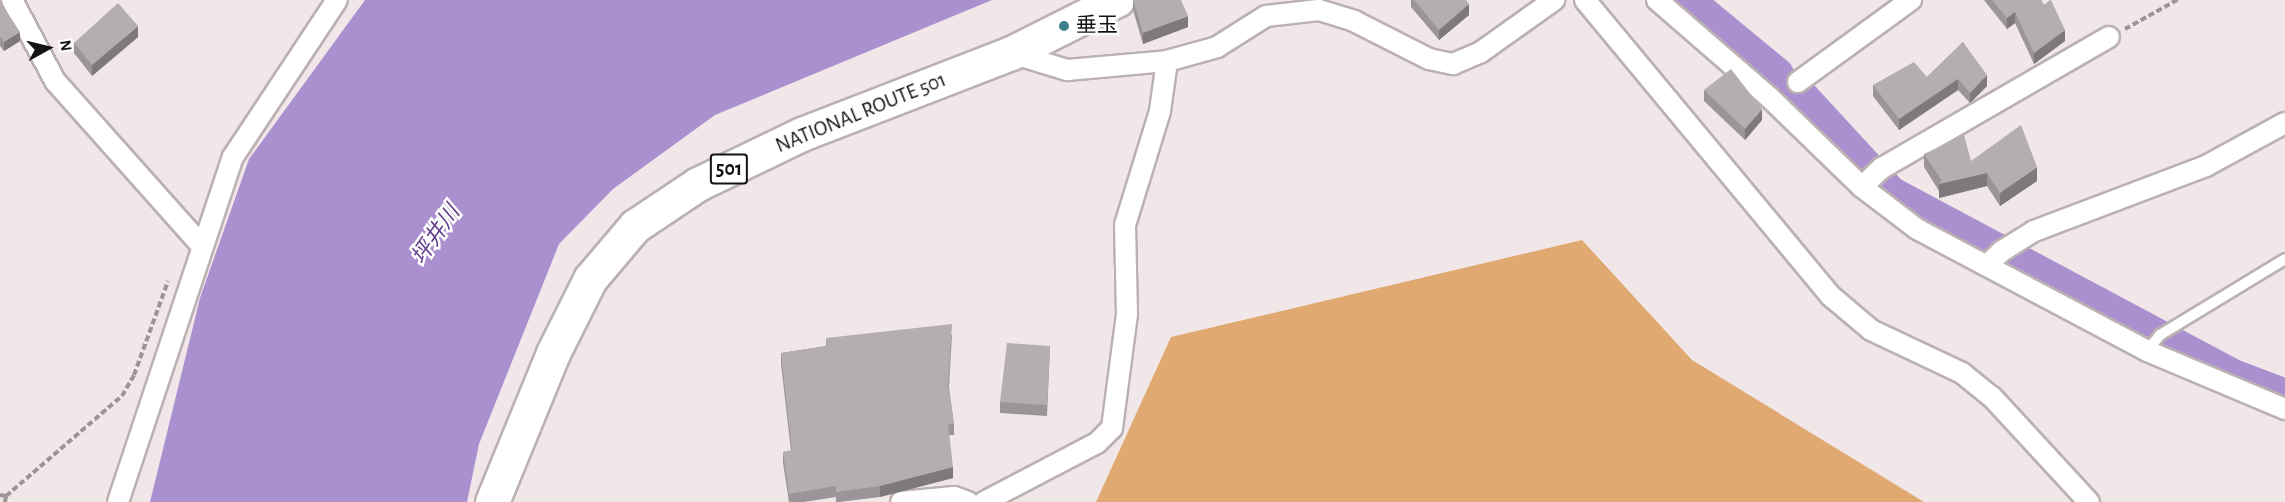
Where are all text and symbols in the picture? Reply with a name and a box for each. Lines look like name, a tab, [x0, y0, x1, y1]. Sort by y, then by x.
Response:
place label: 垂玉	[1076, 13, 1118, 39]
north arrow	[18, 18, 78, 78]
marker: 垂玉	[1057, 19, 1071, 33]
text: N	[57, 39, 75, 52]
street label: NATIONAL ROUTE 501	[772, 67, 950, 159]
road number: 501	[710, 152, 748, 186]
water label: 坪井川	[406, 200, 466, 270]

